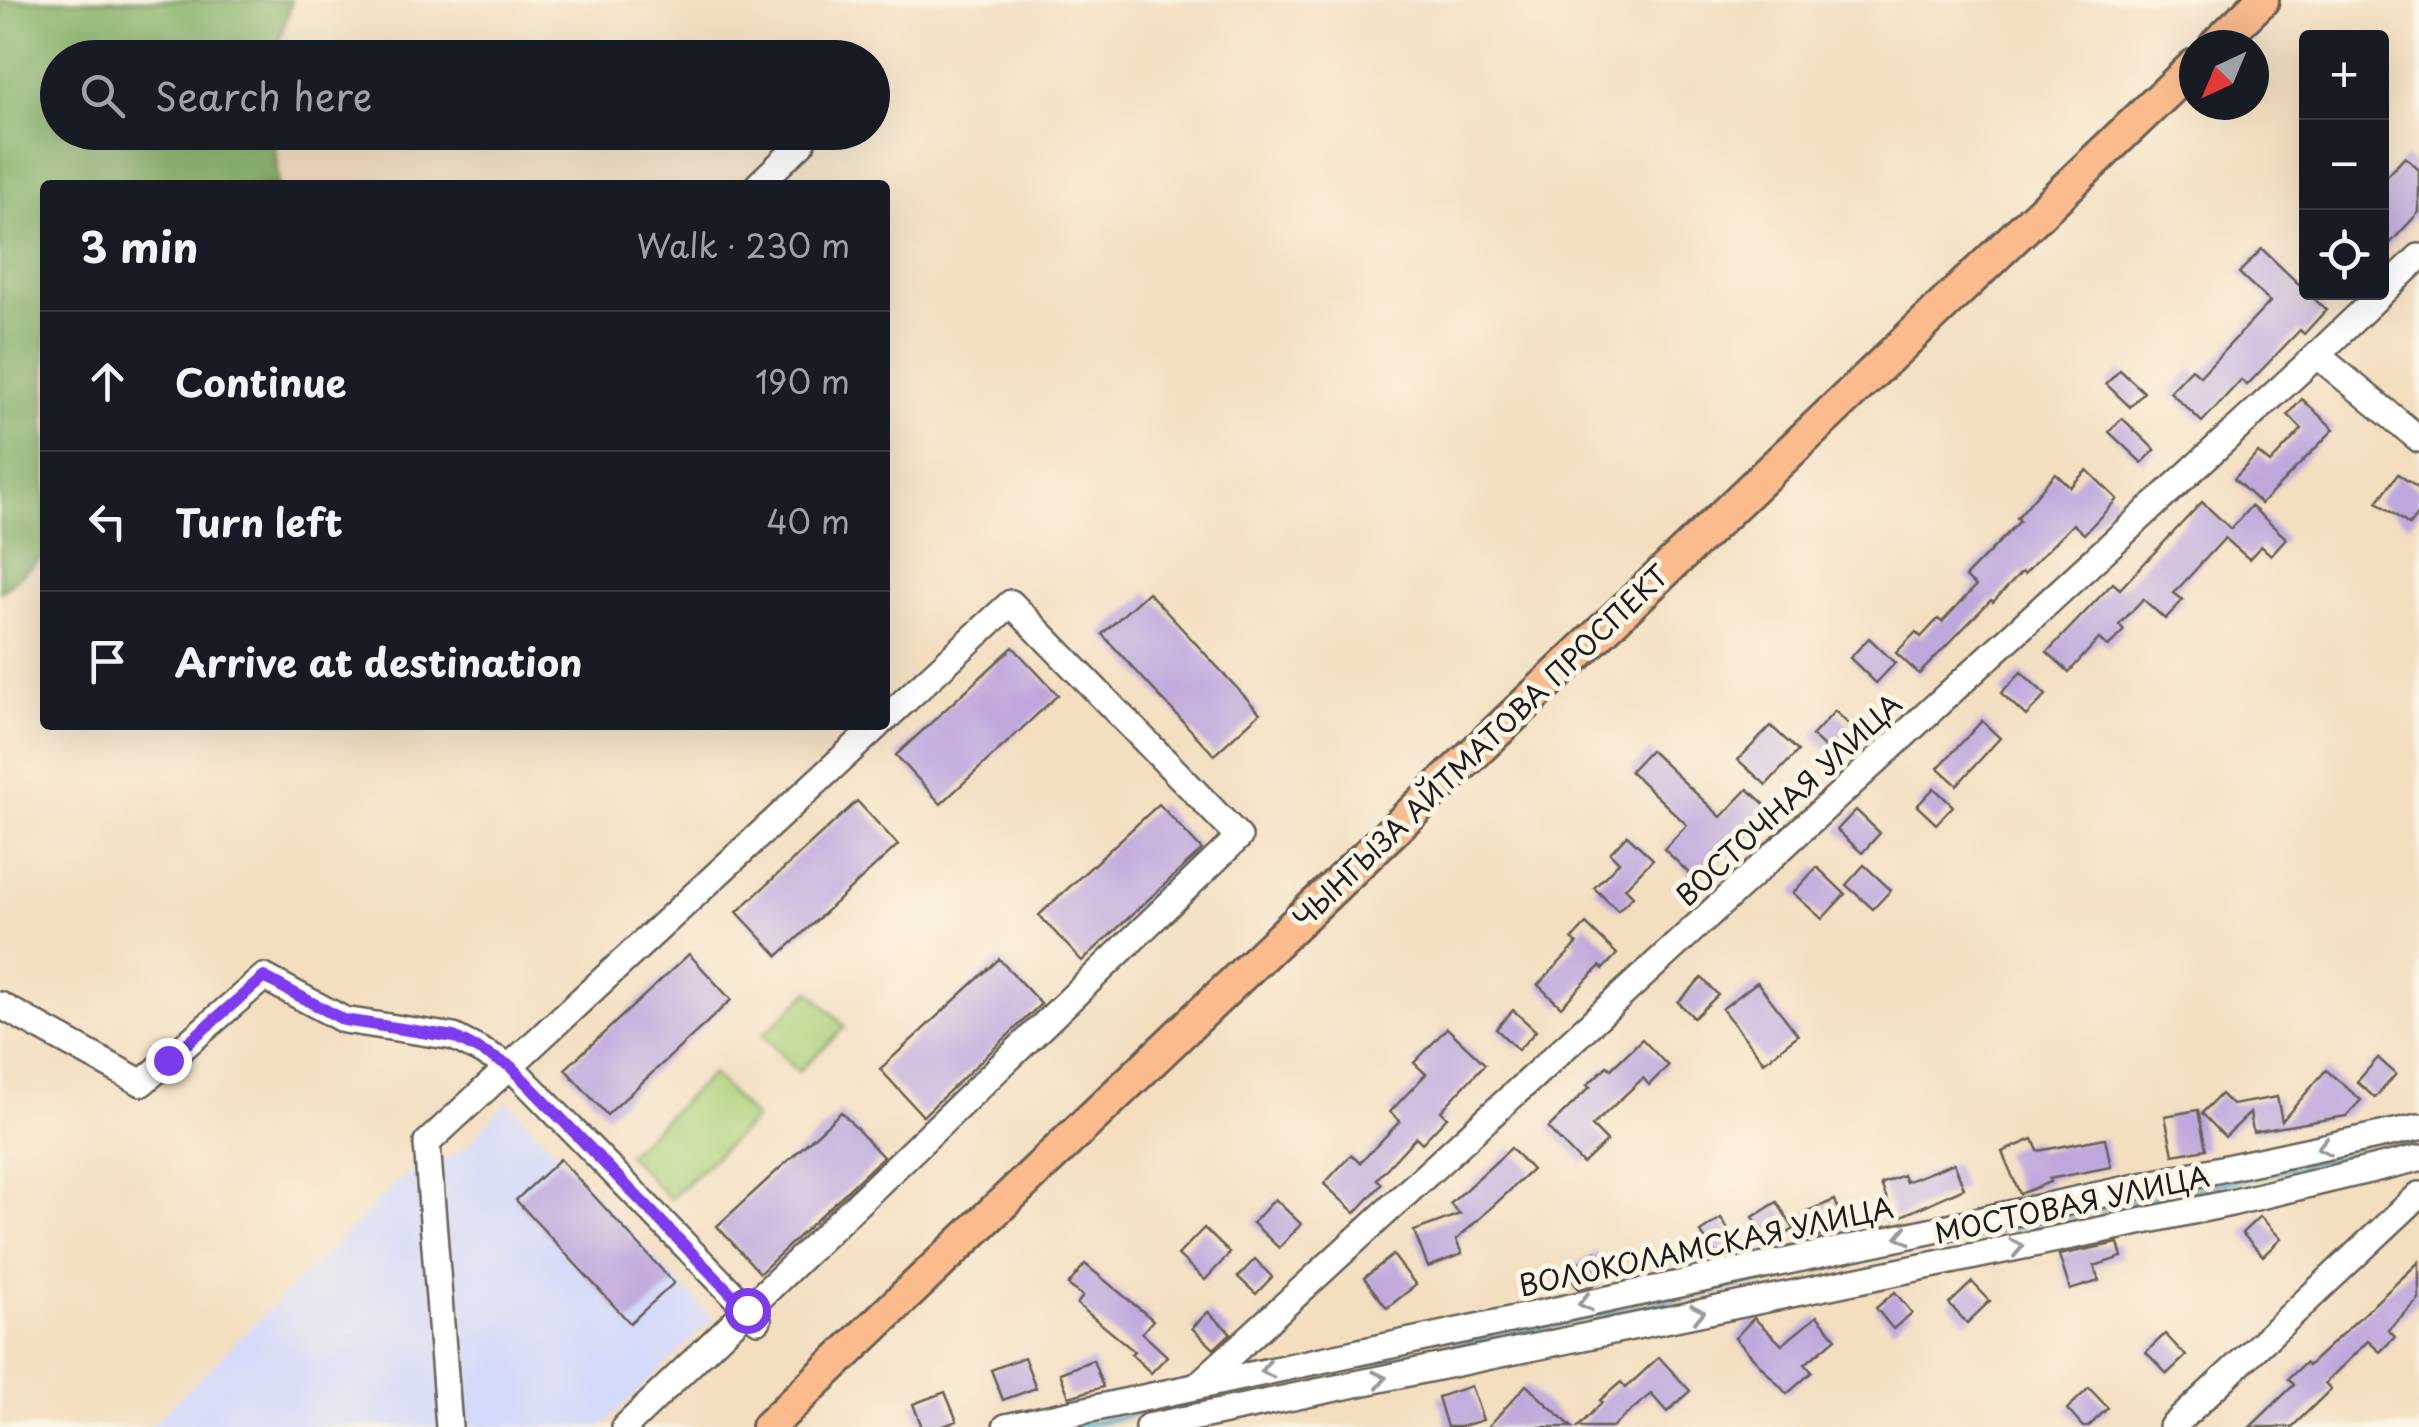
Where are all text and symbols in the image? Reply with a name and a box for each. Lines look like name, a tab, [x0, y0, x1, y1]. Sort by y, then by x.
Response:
north arrow	[2179, 30, 2269, 120]
map controls	[2299, 30, 2389, 300]
button: +	[2299, 30, 2389, 120]
search box	[40, 40, 890, 150]
text: Search here	[155, 67, 372, 124]
icon: search	[75, 68, 130, 123]
button: −	[2299, 120, 2389, 210]
button: locate	[2299, 210, 2389, 300]
text: 3 min	[80, 214, 198, 277]
text: Walk · 230 m	[637, 221, 850, 269]
text: Continue	[175, 353, 346, 410]
icon: ahead	[80, 354, 135, 409]
text: 190 m	[755, 357, 850, 405]
text: Turn left	[175, 493, 343, 550]
icon: left	[80, 494, 135, 549]
text: 40 m	[766, 497, 850, 545]
street label: ЧЫНГЫЗА АЙТМАТОВА ПРОСПЕКТ	[1282, 554, 1678, 938]
text: Arrive at destination	[175, 633, 583, 690]
icon: arrive	[80, 634, 135, 689]
street label: ВОСТОЧНАЯ УЛИЦА	[1665, 682, 1911, 915]
route end	[146, 1038, 192, 1084]
one-way arrow	[2315, 1135, 2332, 1156]
street label: МОСТОВАЯ УЛИЦА	[1930, 1153, 2213, 1254]
street label: ВОЛОКОЛАМСКАЯ УЛИЦА	[1514, 1185, 1897, 1306]
one-way arrow	[1895, 1224, 1912, 1245]
one-way arrow	[2008, 1238, 2025, 1259]
route start	[725, 1288, 771, 1334]
one-way arrow	[1577, 1291, 1594, 1312]
one-way arrow	[1690, 1303, 1707, 1324]
one-way arrow	[1259, 1359, 1276, 1380]
one-way arrow	[1371, 1369, 1388, 1390]

